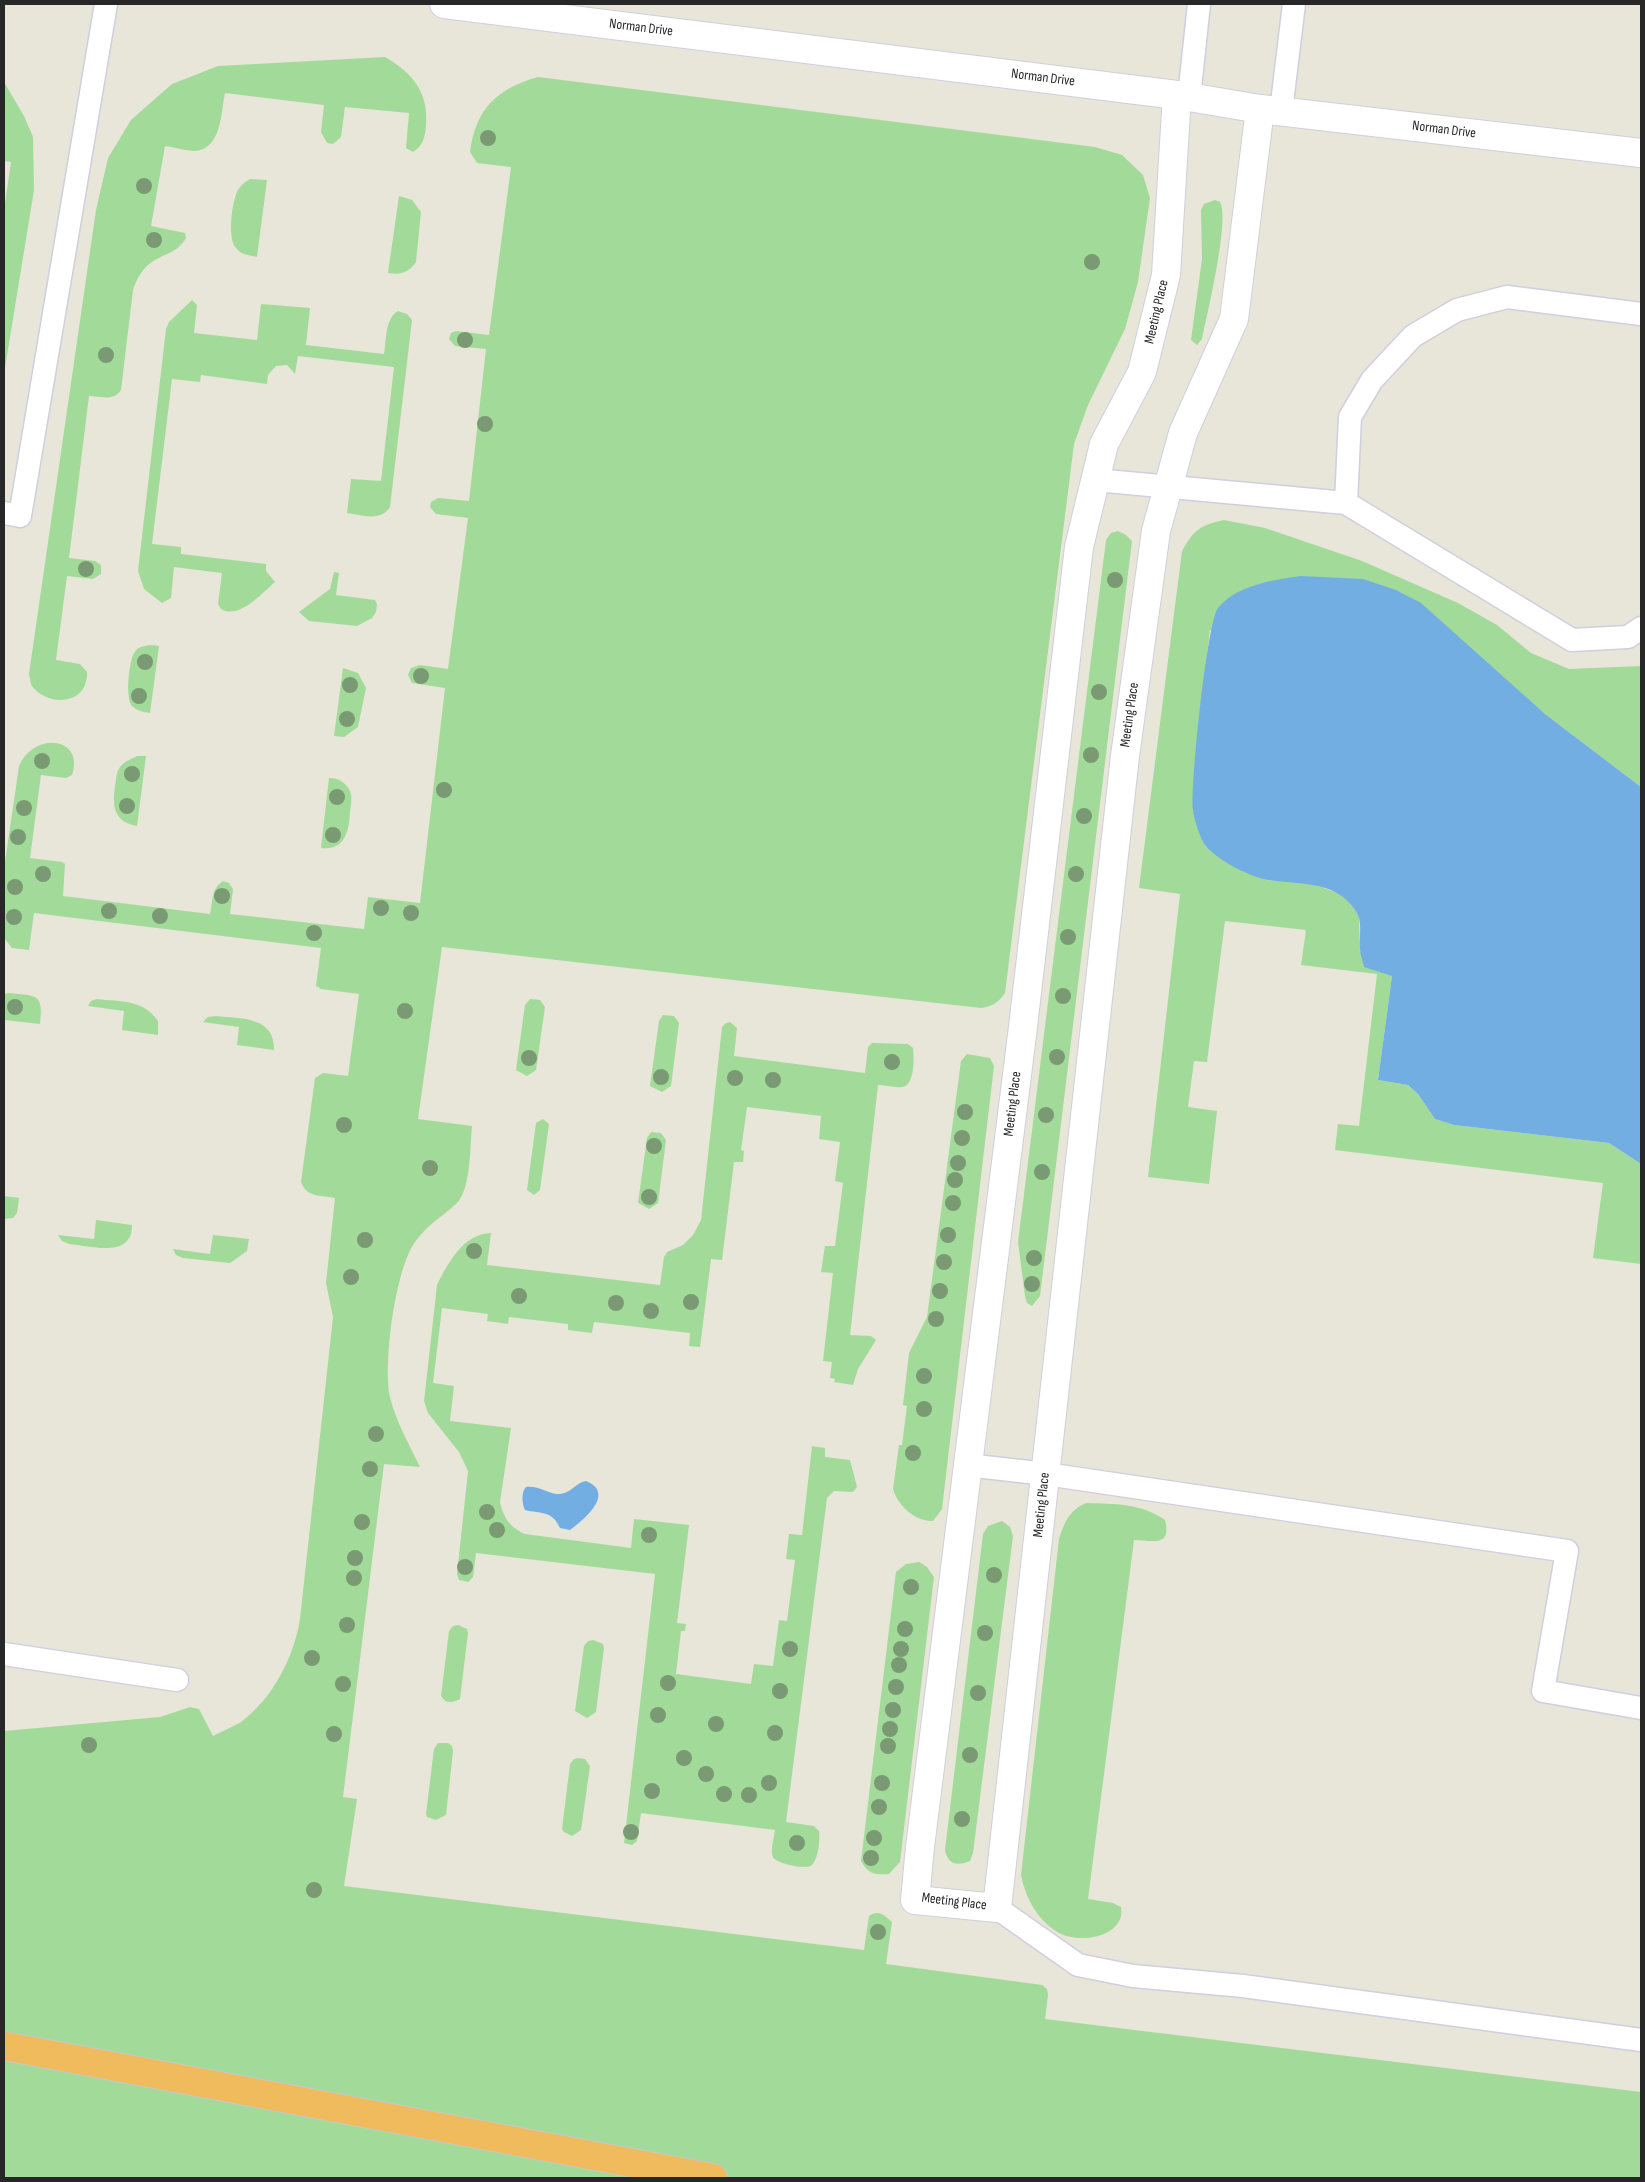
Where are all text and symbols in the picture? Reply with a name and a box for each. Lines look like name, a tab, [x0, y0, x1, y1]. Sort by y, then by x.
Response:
street label: Norman Drive	[608, 16, 674, 40]
street label: Norman Drive	[1010, 66, 1076, 90]
street label: Norman Drive	[1411, 118, 1477, 142]
street label: Meeting Place	[1141, 278, 1173, 346]
street label: Meeting Place	[1117, 682, 1143, 748]
street label: Meeting Place	[1001, 1071, 1025, 1137]
street label: Meeting Place	[1030, 1472, 1054, 1538]
street label: Meeting Place	[921, 1890, 987, 1914]

